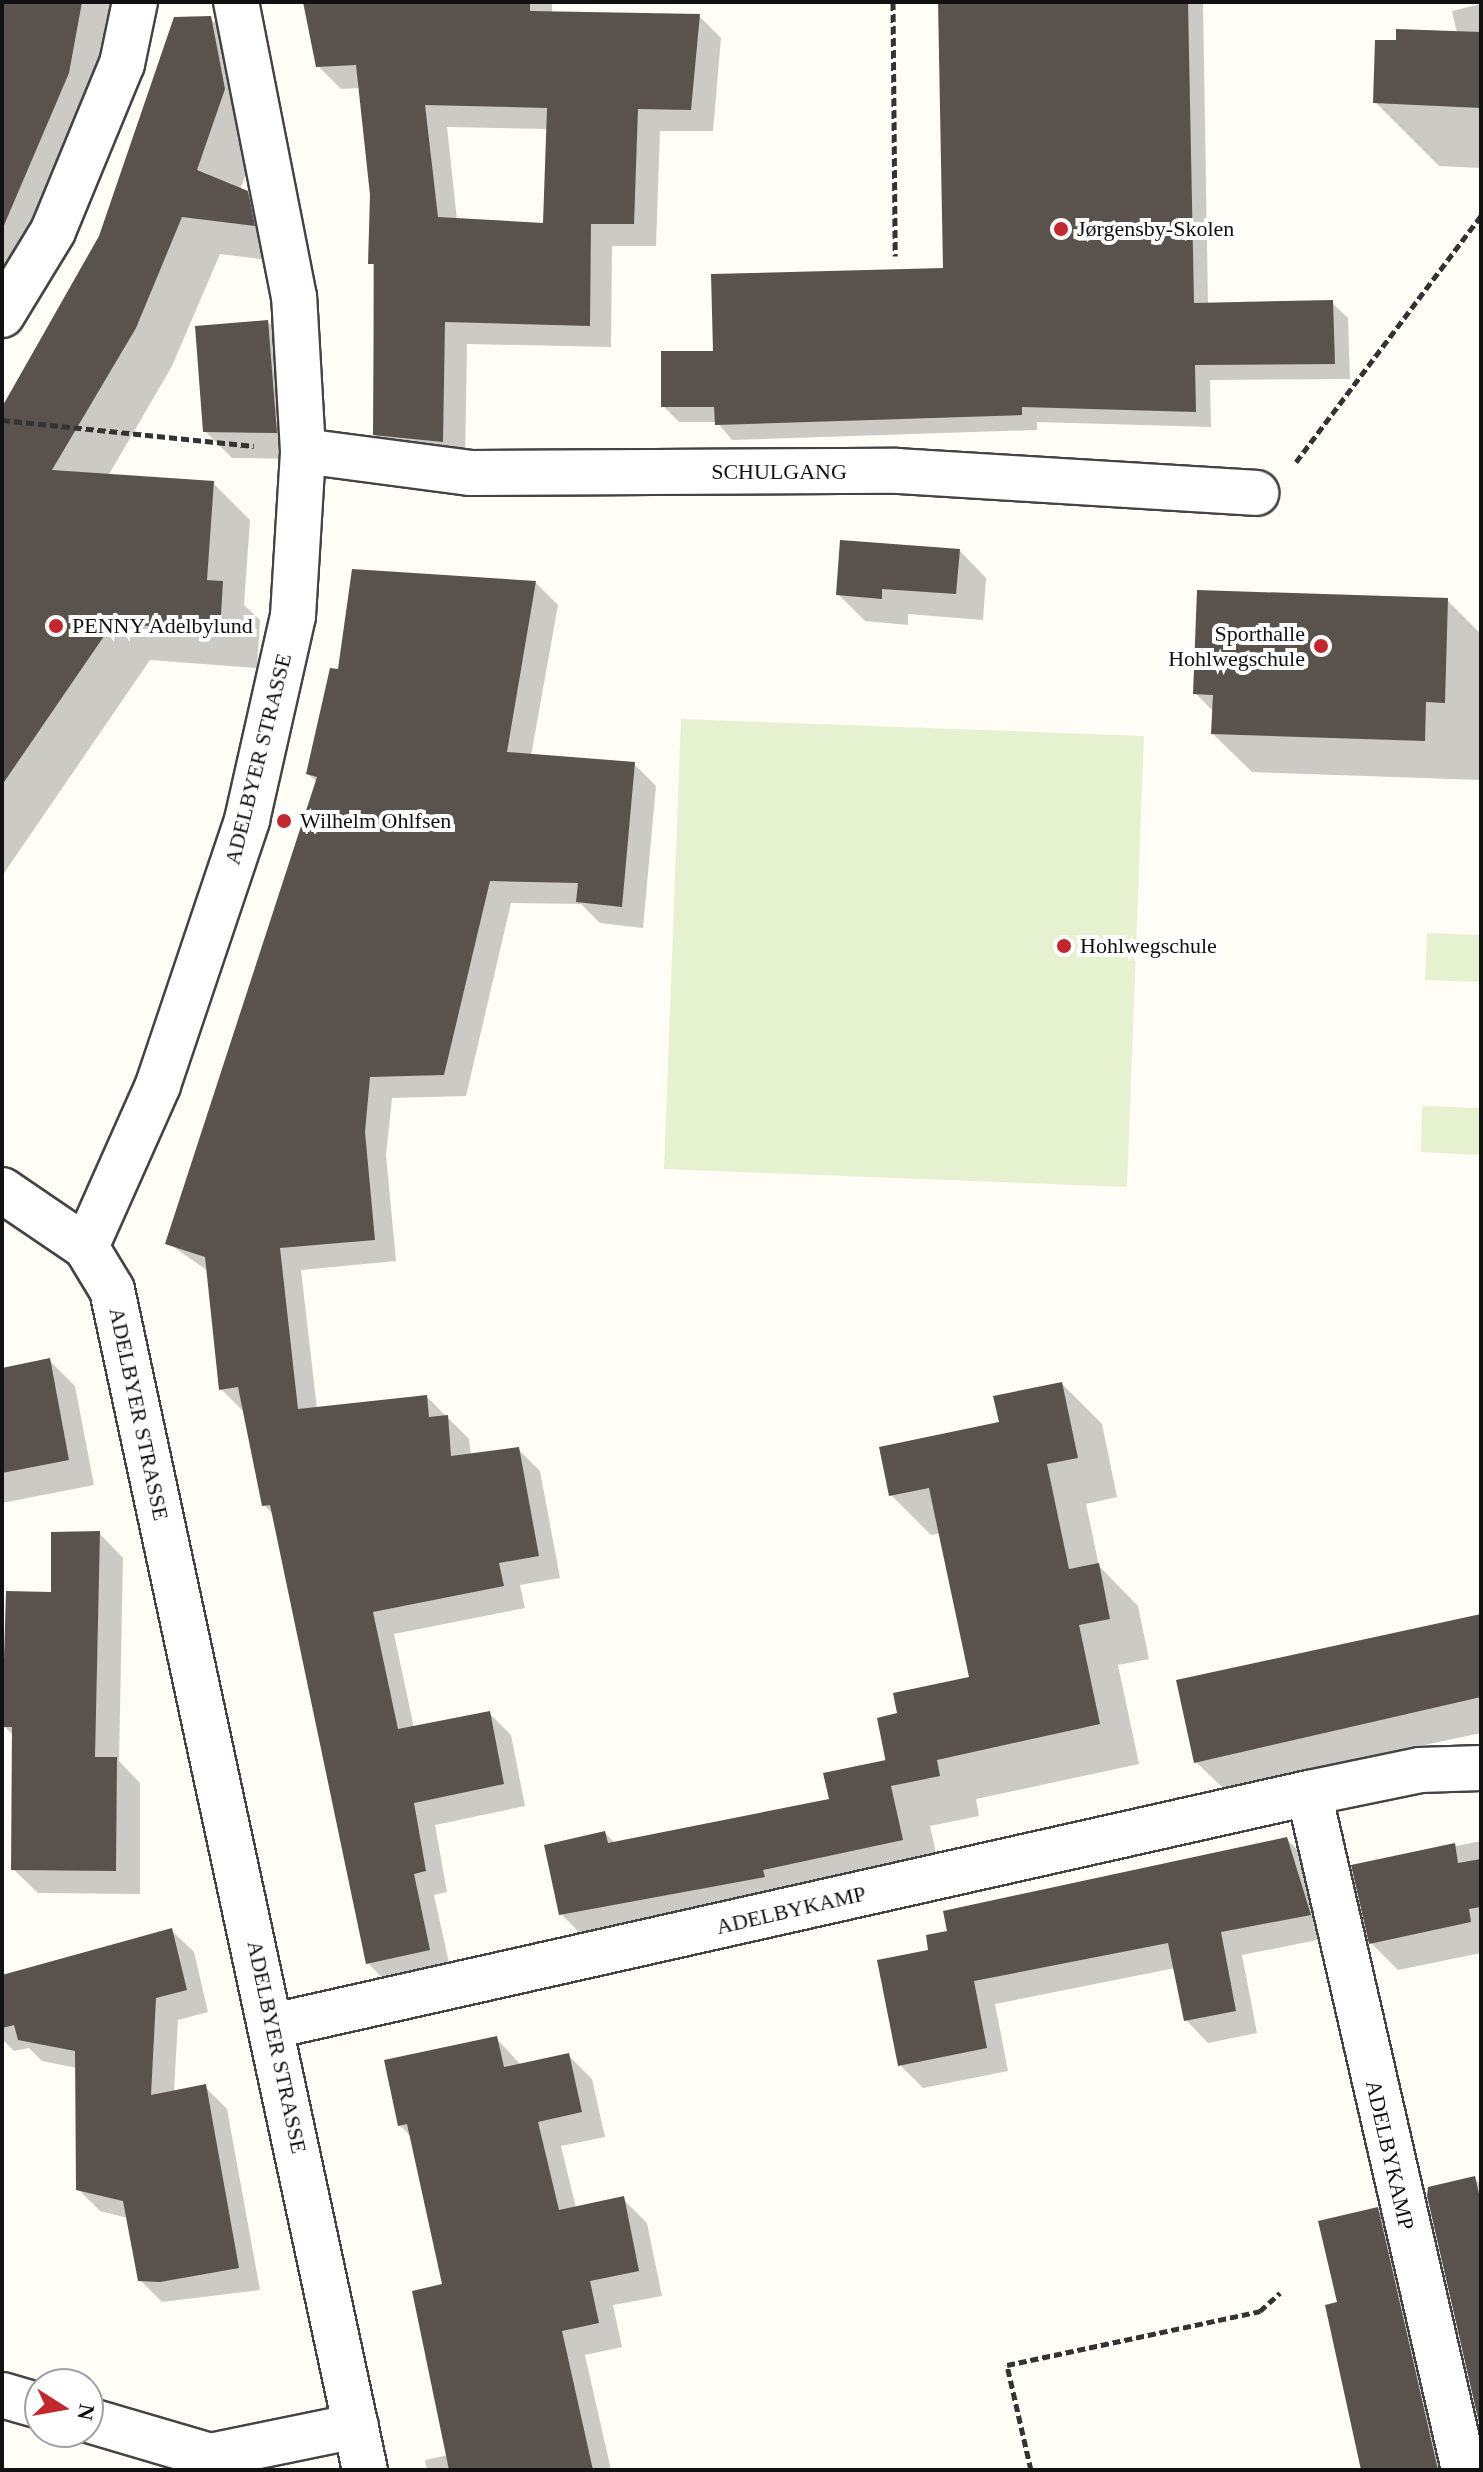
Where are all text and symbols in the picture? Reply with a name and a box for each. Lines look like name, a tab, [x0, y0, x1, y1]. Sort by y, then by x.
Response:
place label: Jørgensby-Skolen	[1077, 216, 1234, 242]
marker: Jørgensby-Skolen	[1052, 220, 1070, 238]
street label: SCHULGANG	[711, 459, 847, 485]
place label: PENNY Adelbylund	[72, 613, 255, 639]
marker: PENNY Adelbylund	[47, 617, 65, 635]
place label: Sporthalle Hohlwegschule	[1168, 620, 1305, 672]
marker: Sporthalle Hohlwegschule	[1312, 637, 1330, 655]
street label: ADELBYER STRASSE	[219, 651, 297, 867]
place label: Wilhelm Ohlfsen	[300, 808, 451, 834]
marker: Wilhelm Ohlfsen	[275, 812, 293, 830]
place label: Hohlwegschule	[1080, 933, 1217, 959]
marker: Hohlwegschule	[1055, 937, 1073, 955]
street label: ADELBYER STRASSE	[104, 1305, 174, 1523]
street label: ADELBYKAMP	[714, 1880, 868, 1940]
street label: ADELBYER STRASSE	[242, 1938, 312, 2156]
street label: ADELBYKAMP	[1360, 2078, 1420, 2232]
north arrow	[24, 2368, 104, 2448]
text: N	[72, 2402, 100, 2422]

